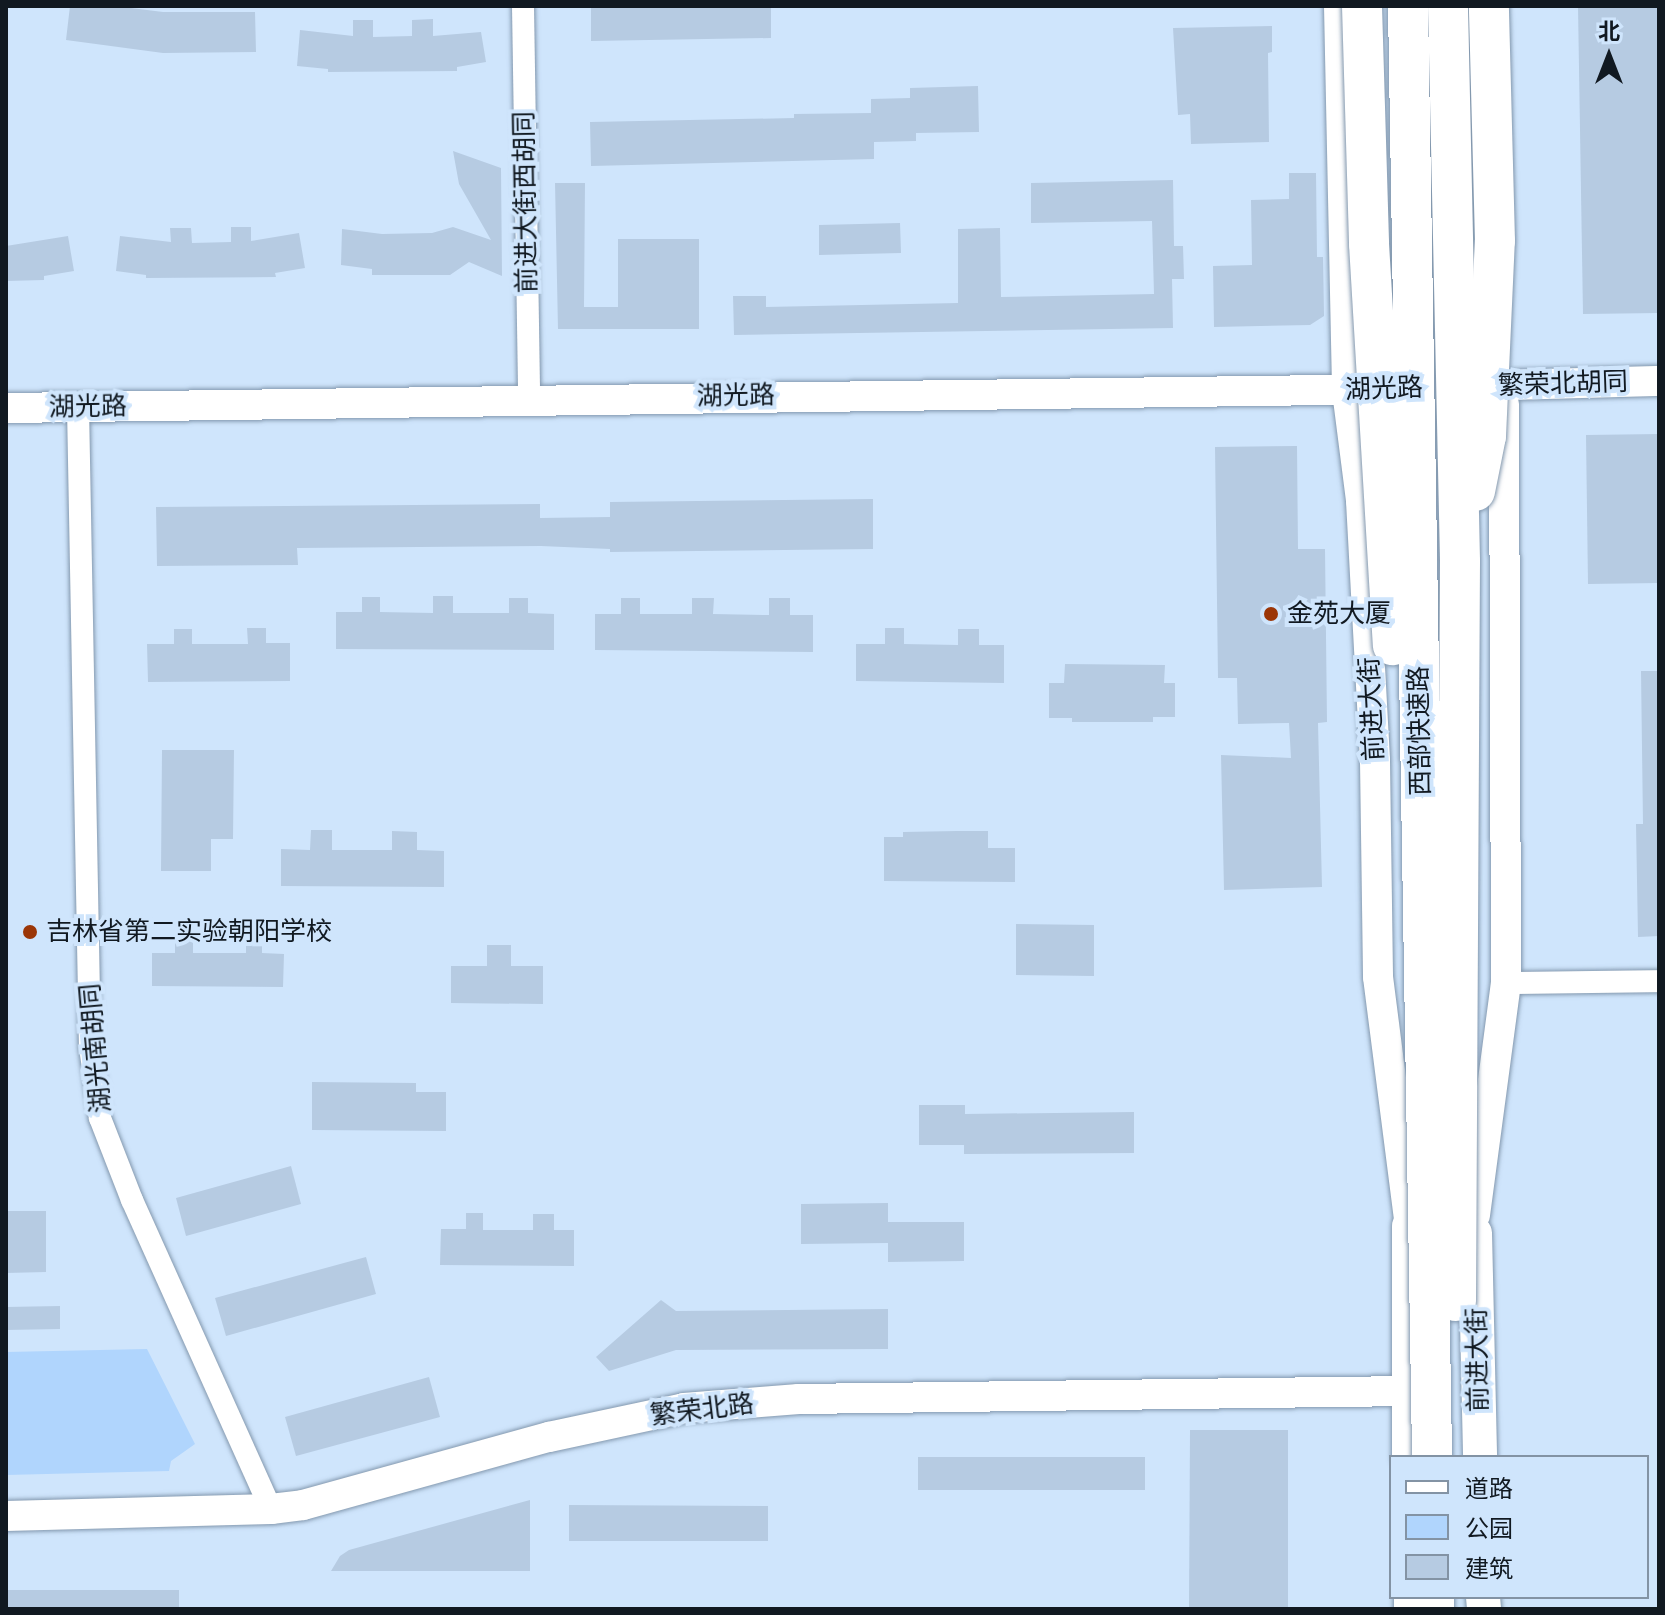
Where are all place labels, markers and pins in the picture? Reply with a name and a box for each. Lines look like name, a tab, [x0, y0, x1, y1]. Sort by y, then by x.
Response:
place label: 金苑大厦	[1287, 598, 1391, 630]
marker: 金苑大厦	[1262, 605, 1280, 623]
place label: 吉林省第二实验朝阳学校	[46, 916, 332, 948]
marker: 吉林省第二实验朝阳学校	[21, 923, 39, 941]

